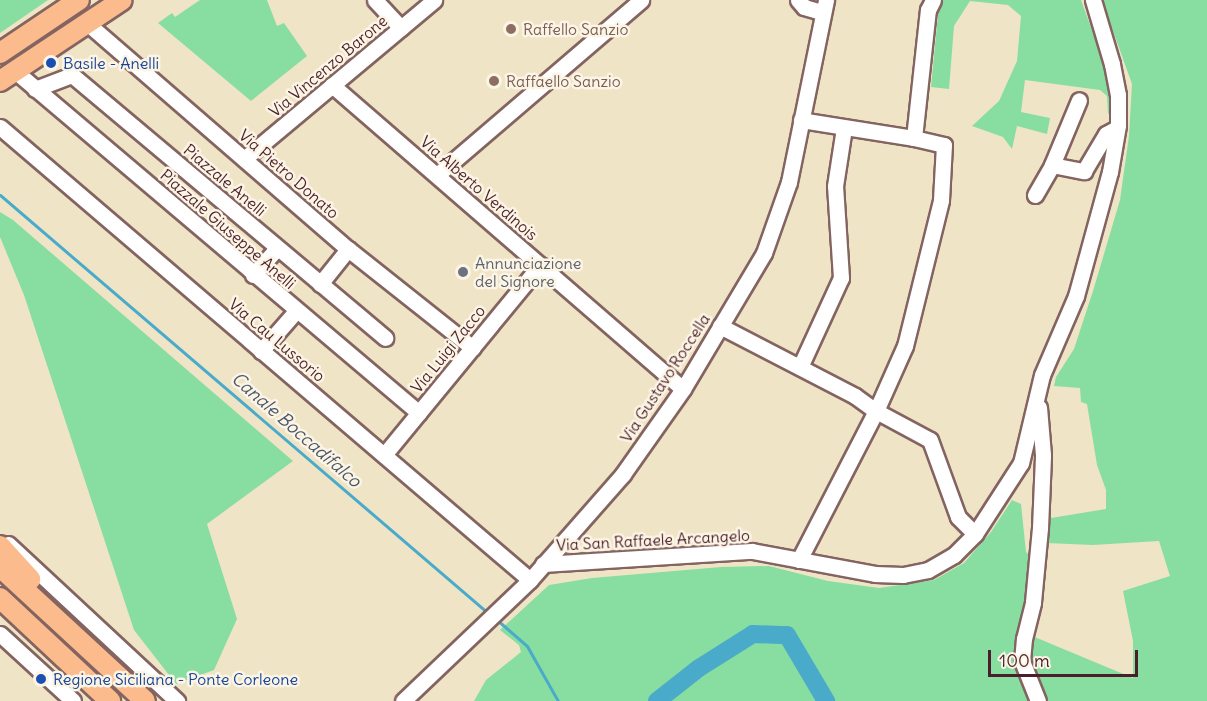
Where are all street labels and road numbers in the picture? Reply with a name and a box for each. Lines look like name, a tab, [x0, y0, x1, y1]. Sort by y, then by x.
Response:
street label: Via Vincenzo Barone	[265, 11, 391, 121]
street label: Via Pietro Donato	[235, 125, 343, 223]
street label: Via Alberto Verdinois	[416, 132, 542, 244]
street label: Piazzale Anelli	[180, 140, 270, 220]
street label: Piazzale Giuseppe Anelli	[157, 165, 299, 293]
street label: Via Cau Lussorio	[225, 294, 329, 386]
street label: Via Luigi Zacco	[407, 301, 489, 397]
street label: Via Gustavo Roccella	[616, 310, 714, 446]
street label: Via San Raffaele Arcangelo	[556, 525, 750, 555]

